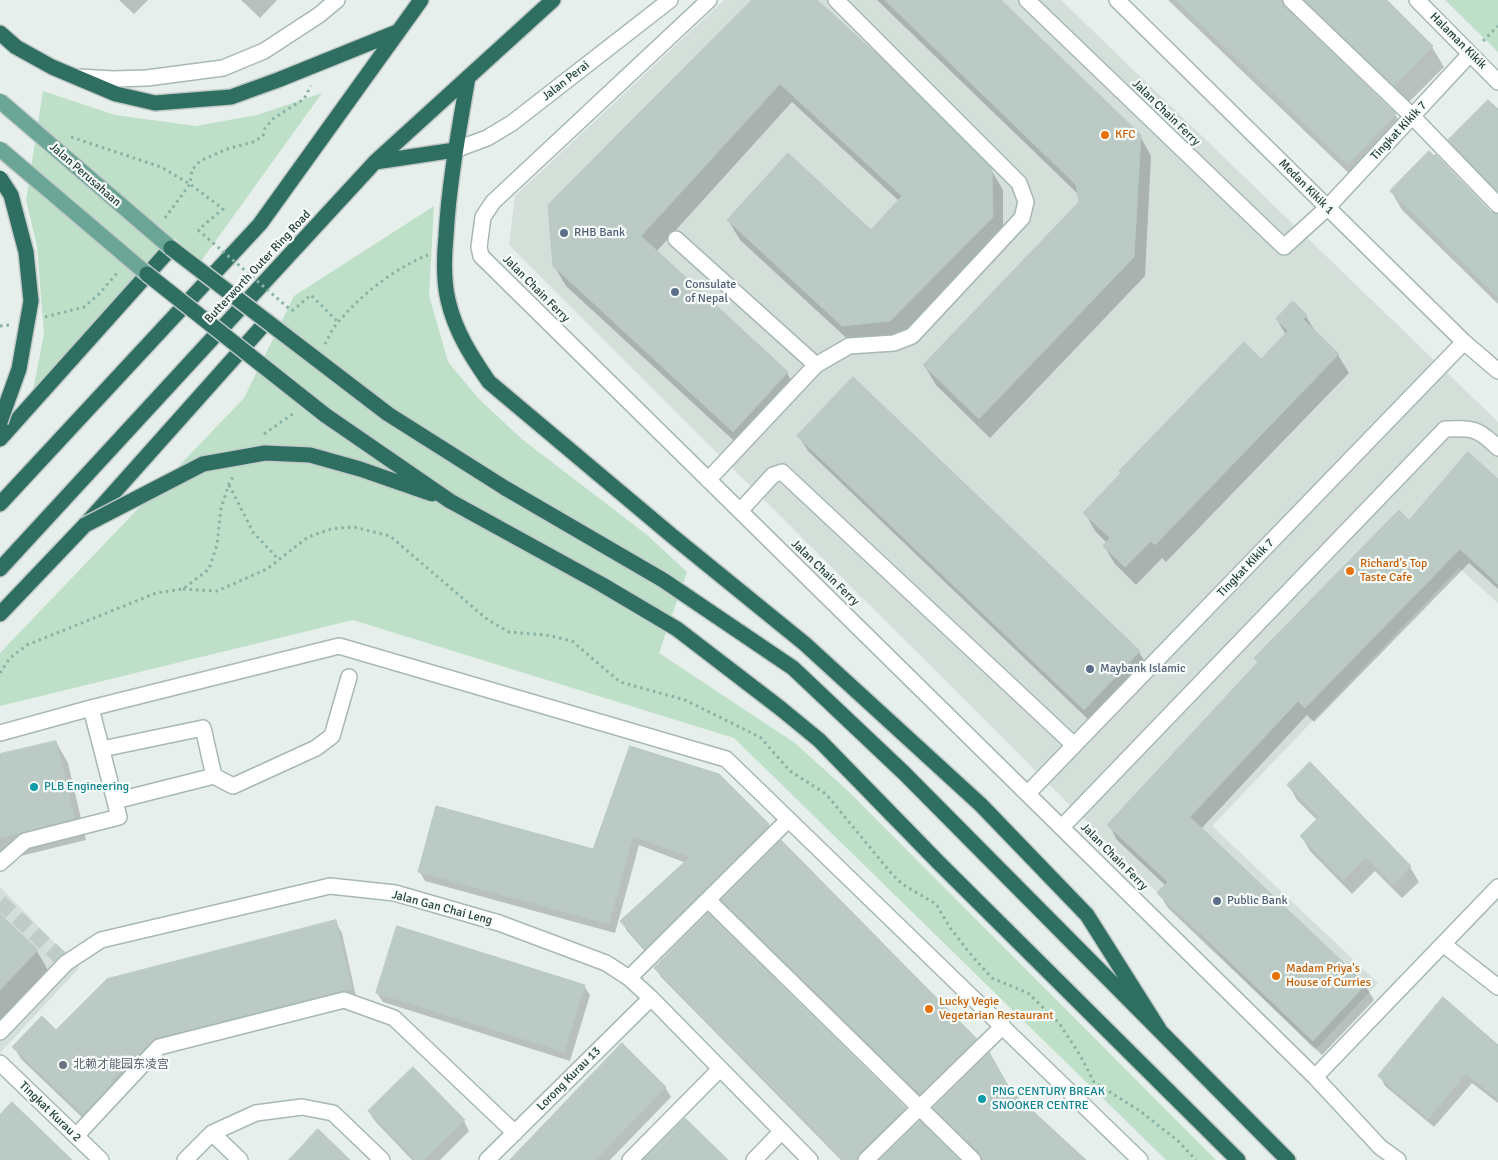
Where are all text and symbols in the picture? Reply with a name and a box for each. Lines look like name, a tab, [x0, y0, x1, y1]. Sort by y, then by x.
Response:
street label: Halaman Kikik	[1427, 10, 1489, 72]
street label: Jalan Perai	[539, 58, 593, 104]
street label: Jalan Chain Ferry	[1129, 77, 1203, 149]
street label: Tingkat Kikik 7	[1368, 98, 1430, 164]
place label: KFC	[1115, 128, 1136, 142]
marker: KFC	[1099, 129, 1111, 141]
street label: Jalan Perusahaan	[46, 140, 124, 210]
street label: Medan Kikik 1	[1275, 156, 1337, 218]
street label: Butterworth Outer Ring Road	[202, 208, 314, 326]
place label: RHB Bank	[574, 226, 625, 240]
marker: RHB Bank	[558, 227, 570, 239]
street label: Jalan Chain Ferry	[499, 252, 573, 326]
place label: Consulate of Nepal	[685, 278, 736, 306]
marker: Consulate of Nepal	[669, 286, 681, 298]
street label: Tingkat Kikik 7	[1215, 536, 1277, 600]
street label: Jalan Chain Ferry	[788, 537, 862, 609]
place label: Richard's Top Taste Cafe	[1360, 557, 1427, 585]
marker: Richard's Top Taste Cafe	[1344, 565, 1356, 577]
place label: Maybank Islamic	[1100, 662, 1186, 676]
marker: Maybank Islamic	[1084, 663, 1096, 675]
place label: PLB Engineering	[44, 780, 129, 794]
marker: PLB Engineering	[28, 781, 40, 793]
street label: Jalan Chain Ferry	[1077, 820, 1151, 894]
street label: Jalan Gan Chai Leng	[390, 888, 494, 928]
place label: Public Bank	[1227, 894, 1287, 908]
marker: Public Bank	[1211, 895, 1223, 907]
place label: Madam Priya's House of Curries	[1286, 962, 1371, 990]
marker: Madam Priya's House of Curries	[1270, 970, 1282, 982]
place label: Lucky Vegie Vegetarian Restaurant	[939, 995, 1053, 1023]
marker: Lucky Vegie Vegetarian Restaurant	[923, 1003, 935, 1015]
street label: Lorong Kurau 13	[534, 1044, 604, 1114]
place label: 北赖才能园东凌宫	[73, 1058, 169, 1072]
marker: 北赖才能园东凌宫	[57, 1059, 69, 1071]
street label: Tingkat Kurau 2	[16, 1079, 84, 1145]
place label: PNG CENTURY BREAK SNOOKER CENTRE	[992, 1085, 1105, 1113]
marker: PNG CENTURY BREAK SNOOKER CENTRE	[976, 1093, 988, 1105]

